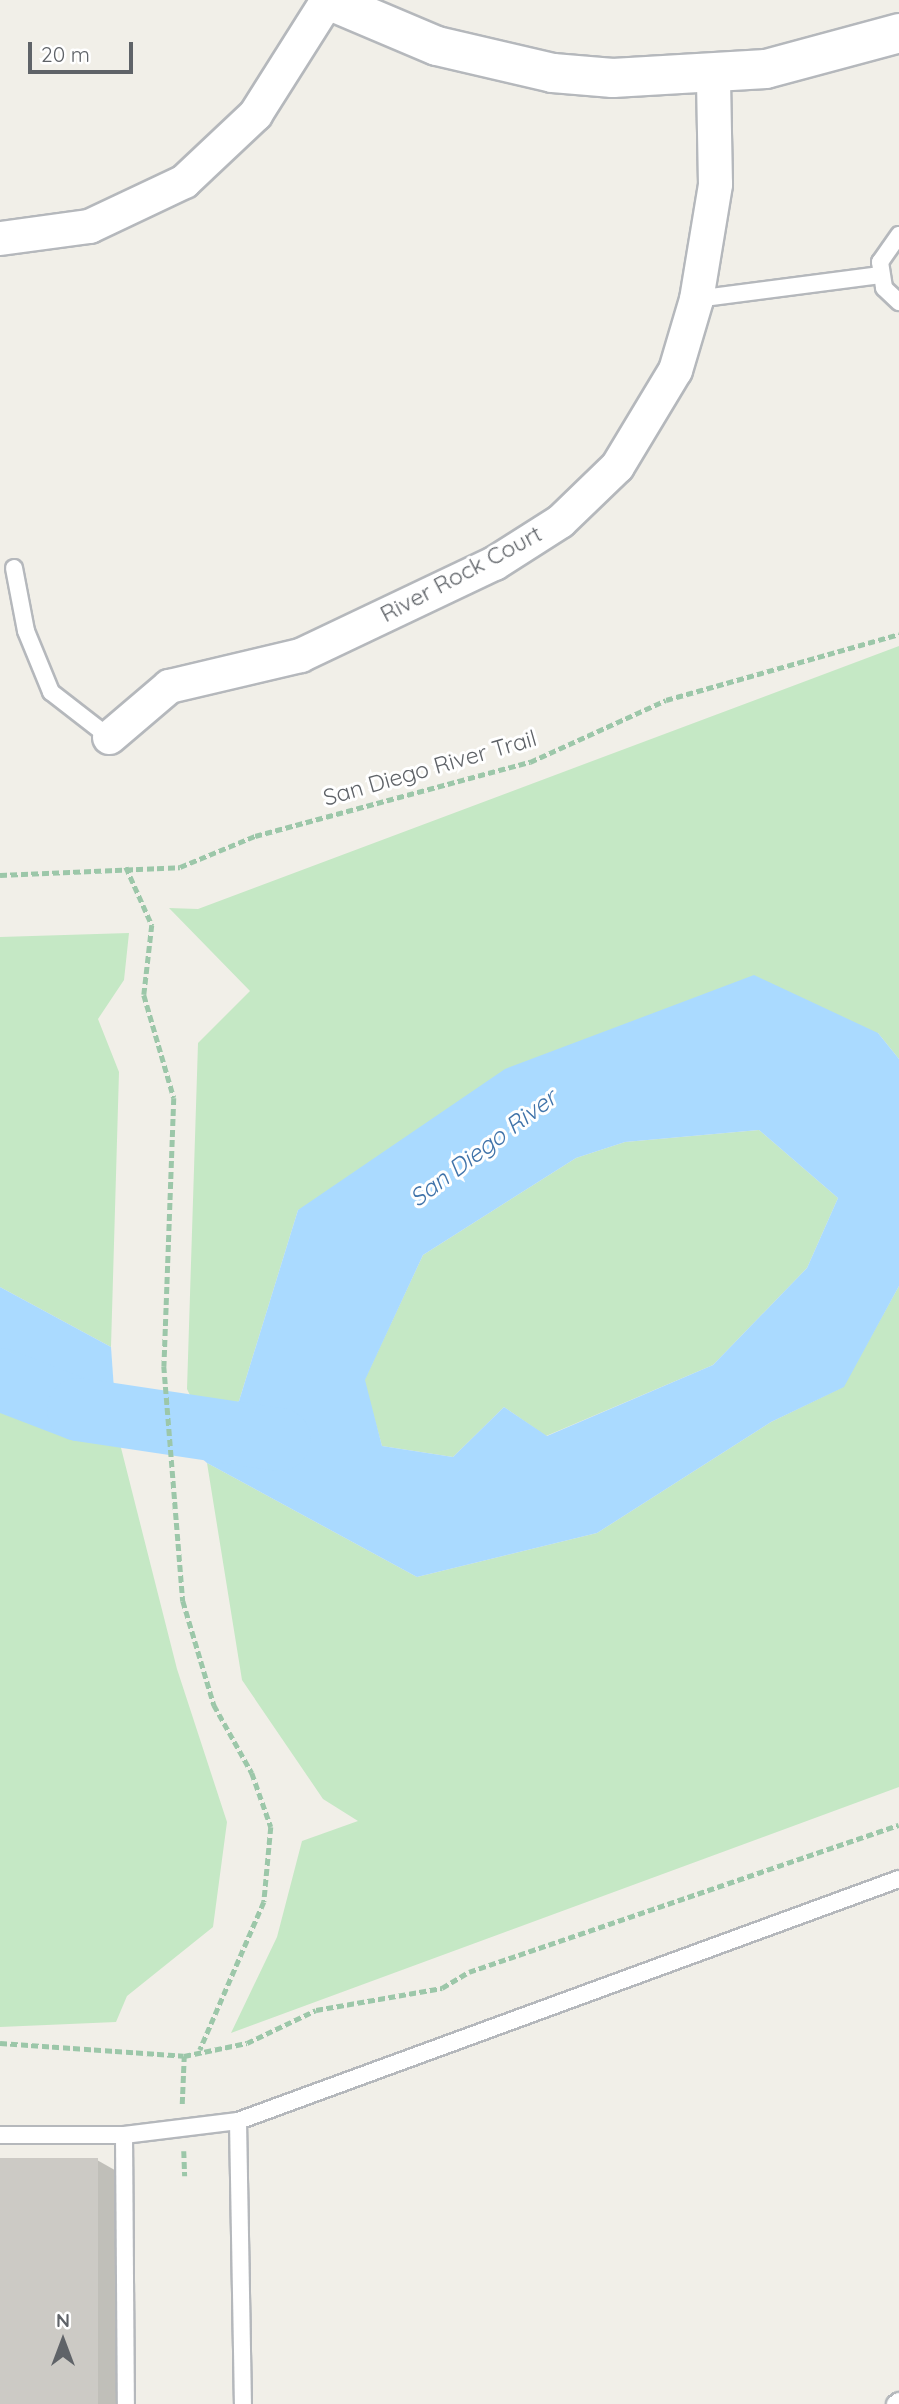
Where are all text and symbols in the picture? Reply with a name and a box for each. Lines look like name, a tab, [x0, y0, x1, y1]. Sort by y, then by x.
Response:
scale bar	[32, 28, 136, 72]
text: 20 m	[41, 41, 90, 67]
street label: River Rock Court	[376, 520, 546, 628]
street label: San Diego River Trail	[320, 724, 540, 812]
water label: San Diego River	[404, 1083, 562, 1213]
north arrow	[28, 2306, 98, 2376]
text: N	[56, 2308, 70, 2332]

